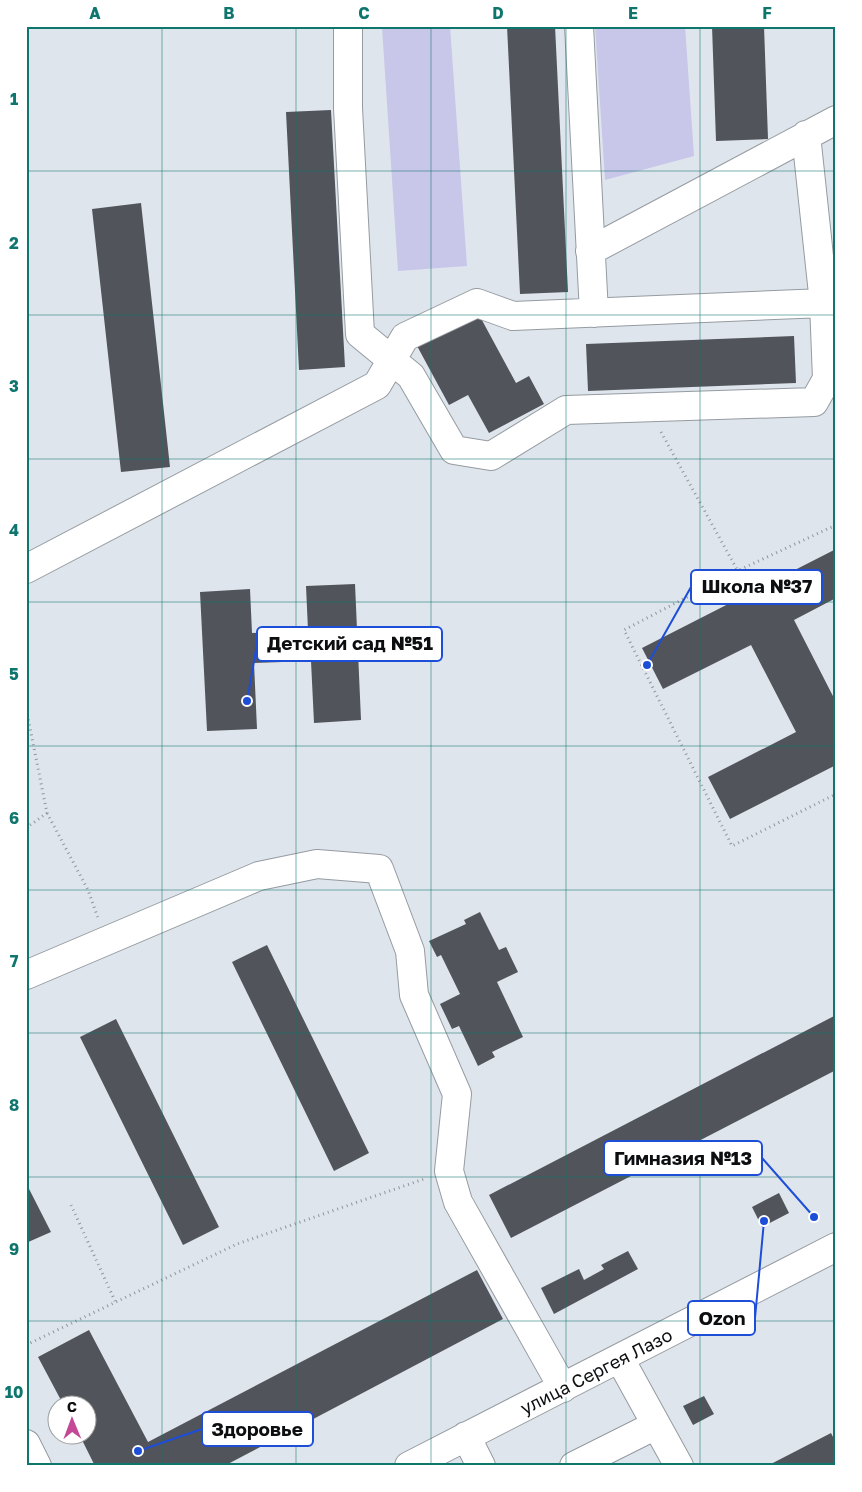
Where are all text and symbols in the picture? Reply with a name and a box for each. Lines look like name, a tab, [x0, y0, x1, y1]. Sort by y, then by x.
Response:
text: A	[89, 3, 101, 23]
text: B	[223, 3, 235, 23]
text: C	[358, 3, 370, 23]
text: D	[492, 3, 504, 23]
text: E	[628, 3, 638, 23]
text: F	[762, 3, 772, 23]
text: 1	[10, 89, 18, 109]
text: 2	[9, 233, 19, 253]
text: 3	[9, 376, 19, 396]
text: 4	[9, 520, 19, 540]
callout: Школа №37	[691, 570, 822, 604]
text: Школа №37	[702, 574, 812, 597]
callout: Детский сад №51	[257, 627, 442, 661]
text: Детский сад №51	[267, 631, 433, 654]
text: 5	[9, 664, 19, 684]
text: 6	[9, 808, 19, 828]
text: 7	[10, 951, 19, 971]
text: 8	[9, 1095, 19, 1115]
callout: Гимназия №13	[604, 1141, 762, 1175]
text: Гимназия №13	[614, 1146, 752, 1169]
text: 9	[9, 1239, 19, 1259]
callout: Ozon	[688, 1301, 755, 1335]
text: Ozon	[699, 1306, 745, 1329]
street label: улица Сергея Лазо	[516, 1323, 676, 1419]
text: 10	[5, 1382, 23, 1402]
north arrow	[48, 1394, 98, 1444]
text: С	[67, 1398, 77, 1415]
callout: Здоровье	[202, 1412, 313, 1446]
text: Здоровье	[211, 1417, 303, 1440]

